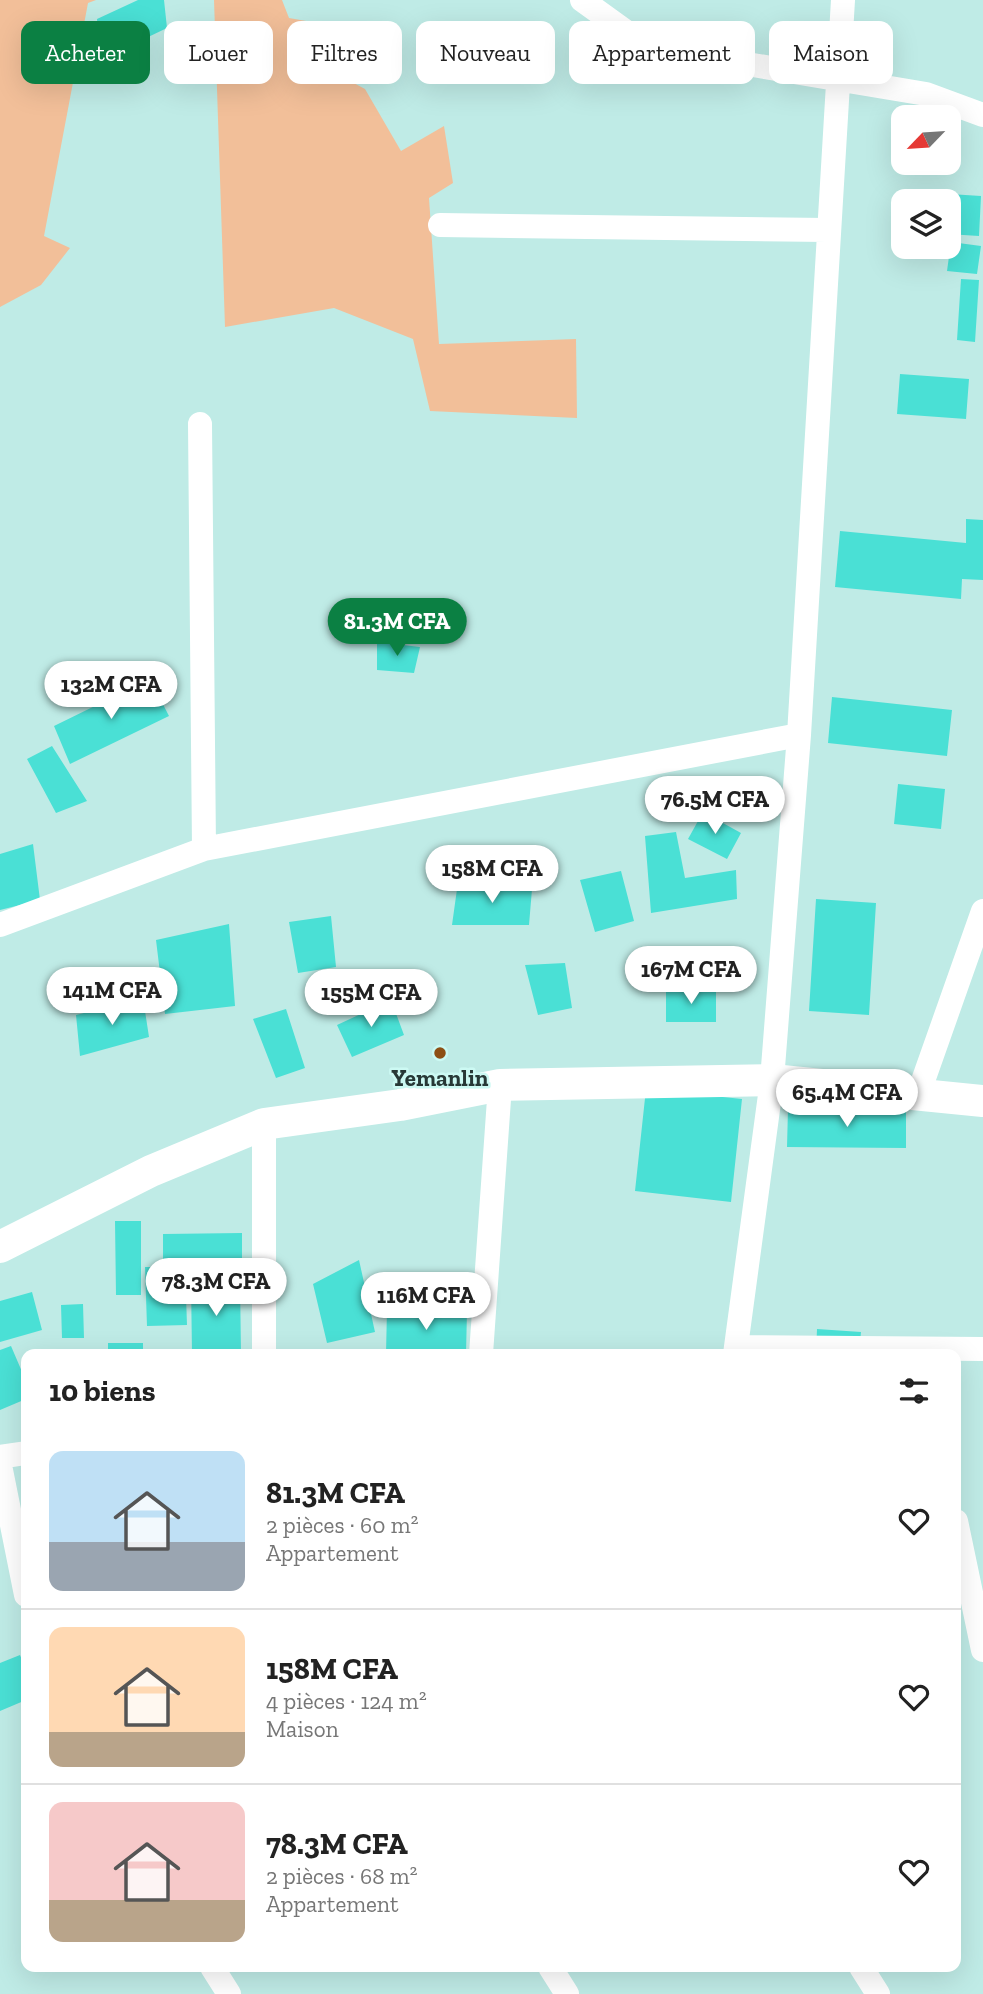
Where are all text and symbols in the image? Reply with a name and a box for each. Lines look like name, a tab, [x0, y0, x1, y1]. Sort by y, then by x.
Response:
chip: Acheter	[21, 21, 150, 84]
chip: Louer	[164, 21, 273, 84]
chip: Filtres	[287, 21, 402, 84]
chip: Nouveau	[416, 21, 555, 84]
chip: Appartement	[569, 21, 755, 84]
chip: Maison	[769, 21, 893, 84]
north arrow	[891, 105, 961, 175]
map controls	[891, 105, 961, 259]
button: layers	[891, 189, 961, 259]
pin: 81.3M CFA	[317, 598, 477, 658]
text: 81.3M CFA	[344, 607, 450, 635]
pin: 132M CFA	[39, 662, 183, 721]
text: 132M CFA	[60, 670, 162, 698]
pin: 76.5M CFA	[635, 776, 795, 836]
text: 76.5M CFA	[661, 785, 769, 813]
pin: 158M CFA	[420, 846, 564, 905]
text: 158M CFA	[441, 854, 543, 882]
pin: 167M CFA	[619, 946, 763, 1006]
text: 167M CFA	[641, 955, 741, 983]
pin: 141M CFA	[40, 968, 184, 1027]
pin: 155M CFA	[299, 970, 443, 1029]
text: 141M CFA	[62, 976, 162, 1004]
text: 155M CFA	[321, 978, 421, 1006]
marker: Yemanlin	[432, 1045, 448, 1061]
place label: Yemanlin	[392, 1064, 489, 1092]
pin: 65.4M CFA	[767, 1070, 927, 1129]
text: 65.4M CFA	[792, 1078, 902, 1106]
pin: 78.3M CFA	[136, 1258, 296, 1318]
text: 78.3M CFA	[162, 1267, 270, 1295]
pin: 116M CFA	[354, 1272, 498, 1332]
text: 116M CFA	[377, 1281, 475, 1309]
icon: filters	[895, 1372, 933, 1410]
text: 10 biens	[49, 1373, 156, 1409]
text: 81.3M CFA	[266, 1475, 405, 1511]
icon: home	[105, 1479, 189, 1563]
icon: heart	[895, 1502, 933, 1540]
text: 2 pièces · 60 m²	[266, 1511, 418, 1539]
text: Appartement	[266, 1539, 399, 1567]
text: 158M CFA	[266, 1651, 398, 1687]
icon: home	[105, 1655, 189, 1739]
icon: heart	[895, 1678, 933, 1716]
text: 4 pièces · 124 m²	[266, 1687, 427, 1715]
text: Maison	[266, 1715, 339, 1743]
text: 78.3M CFA	[266, 1826, 408, 1862]
icon: home	[105, 1830, 189, 1914]
icon: heart	[895, 1853, 933, 1891]
text: 2 pièces · 68 m²	[266, 1862, 418, 1890]
text: Appartement	[266, 1890, 399, 1918]

